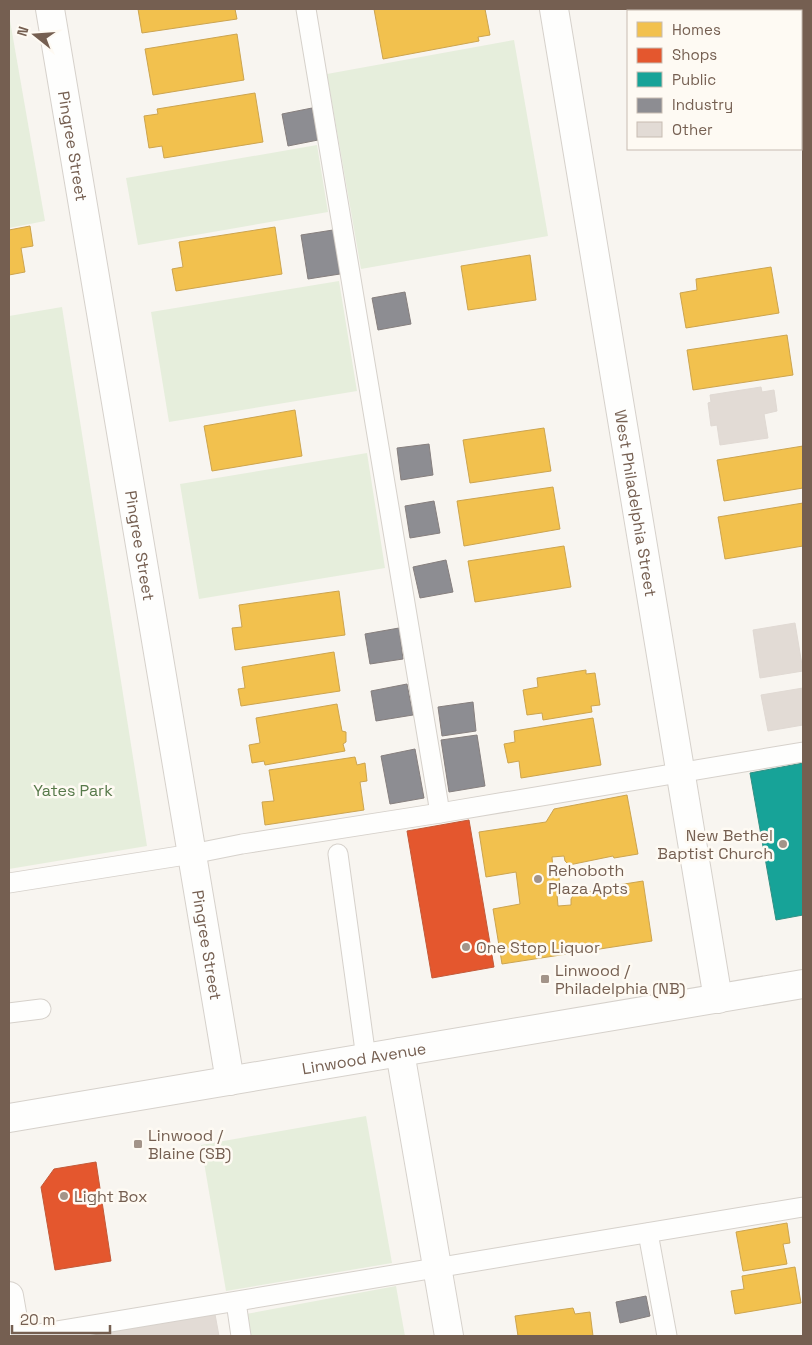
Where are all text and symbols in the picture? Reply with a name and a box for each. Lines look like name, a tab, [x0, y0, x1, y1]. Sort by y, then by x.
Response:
north arrow	[10, 10, 60, 60]
legend	[627, 10, 802, 150]
text: Homes	[672, 20, 721, 39]
text: N	[13, 24, 33, 38]
text: Shops	[672, 45, 717, 64]
text: Public	[672, 70, 716, 89]
street label: Pingree Street	[53, 89, 92, 203]
text: Industry	[672, 95, 733, 114]
text: Other	[672, 120, 713, 139]
street label: West Philadelphia Street	[610, 408, 661, 598]
street label: Pingree Street	[120, 489, 159, 602]
park label: Yates Park	[33, 780, 113, 801]
place label: New Bethel Baptist Church	[657, 825, 773, 864]
marker: New Bethel Baptist Church	[777, 838, 789, 850]
place label: Rehoboth Plaza Apts	[548, 860, 628, 899]
marker: Rehoboth Plaza Apts	[532, 873, 544, 885]
street label: Pingree Street	[187, 888, 226, 1002]
place label: One Stop Liquor	[476, 937, 600, 958]
marker: One Stop Liquor	[460, 941, 472, 953]
place label: Linwood / Philadelphia (NB)	[555, 960, 686, 999]
marker: Linwood / Philadelphia (NB)	[539, 973, 551, 985]
street label: Linwood Avenue	[300, 1038, 428, 1079]
place label: Linwood / Blaine (SB)	[148, 1125, 231, 1164]
marker: Linwood / Blaine (SB)	[132, 1138, 144, 1150]
place label: Light Box	[74, 1186, 147, 1207]
marker: Light Box	[58, 1190, 70, 1202]
scale bar	[12, 1302, 110, 1334]
text: 20 m	[20, 1310, 55, 1329]

